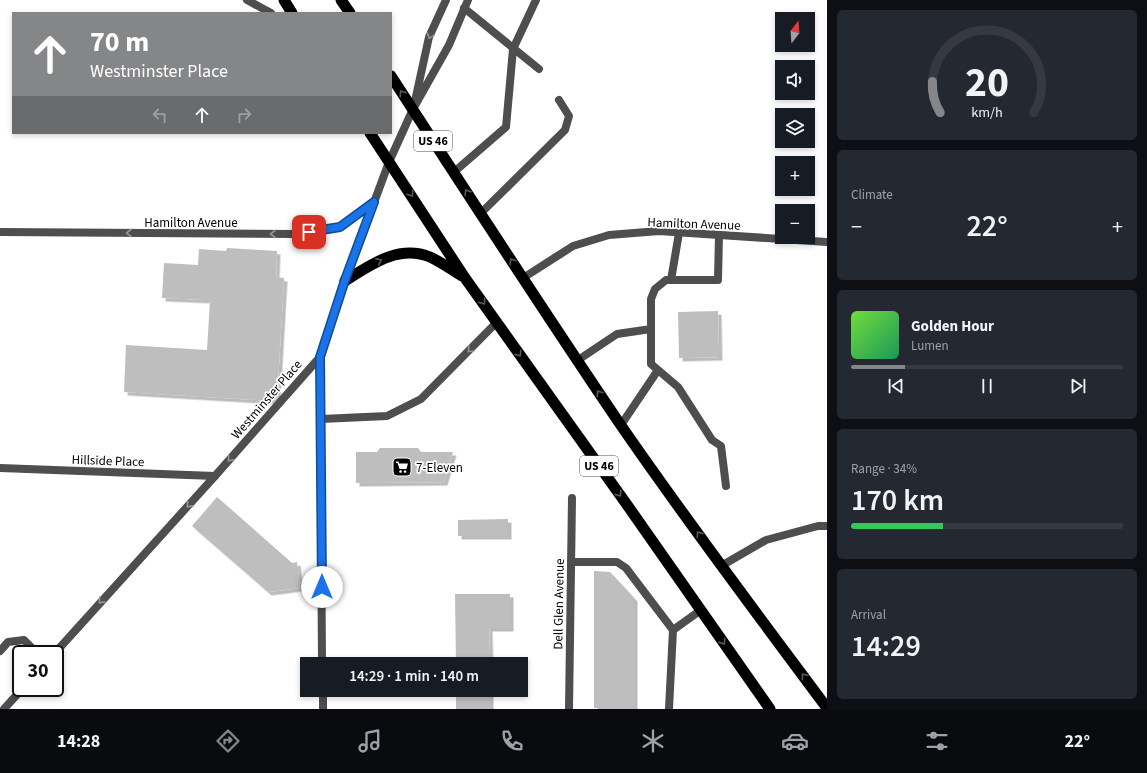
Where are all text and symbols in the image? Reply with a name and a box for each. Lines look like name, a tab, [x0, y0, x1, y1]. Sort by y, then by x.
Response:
north arrow	[775, 12, 815, 52]
map controls	[775, 12, 815, 244]
text: 70 m	[90, 22, 149, 62]
icon: ahead	[24, 28, 76, 80]
one-way arrow	[427, 32, 435, 39]
text: 20	[965, 53, 1009, 113]
text: Westminster Place	[90, 59, 228, 84]
button: sound	[775, 60, 815, 100]
one-way arrow	[399, 90, 407, 97]
text: km/h	[971, 101, 1003, 122]
icon: left	[149, 104, 171, 126]
icon: ahead	[191, 104, 213, 126]
icon: right	[233, 104, 255, 126]
button: layers	[775, 108, 815, 148]
road number: US 46	[414, 131, 452, 151]
button: +	[775, 156, 815, 196]
text: Climate	[851, 186, 893, 204]
one-way arrow	[406, 190, 413, 197]
one-way arrow	[465, 190, 472, 197]
button: −	[775, 204, 815, 244]
text: 22°	[966, 205, 1008, 248]
text: −	[851, 211, 862, 243]
text: +	[1112, 211, 1123, 243]
street label: Hamilton Avenue	[647, 213, 741, 235]
street label: Hamilton Avenue	[144, 214, 238, 232]
pin	[292, 215, 326, 249]
icon: arrive	[298, 221, 320, 243]
one-way arrow	[126, 229, 132, 237]
one-way arrow	[270, 230, 276, 238]
one-way arrow	[374, 258, 382, 266]
one-way arrow	[509, 258, 516, 265]
one-way arrow	[478, 298, 485, 305]
text: Golden Hour	[911, 316, 994, 337]
text: Lumen	[911, 337, 949, 355]
one-way arrow	[467, 345, 474, 353]
one-way arrow	[514, 349, 521, 356]
street label: Westminster Place	[227, 356, 306, 443]
icon: previous	[885, 375, 907, 397]
icon: pause	[976, 375, 998, 397]
icon: next	[1067, 375, 1089, 397]
one-way arrow	[597, 390, 604, 397]
street label: Hillside Place	[71, 451, 145, 471]
one-way arrow	[227, 455, 234, 462]
supermarket icon: 7-Eleven	[391, 456, 413, 478]
road number: US 46	[580, 456, 618, 476]
place label: 7-Eleven	[416, 459, 463, 477]
text: Range · 34%	[851, 460, 917, 478]
text: 170 km	[851, 479, 944, 522]
one-way arrow	[614, 489, 621, 496]
one-way arrow	[186, 500, 193, 508]
one-way arrow	[696, 531, 704, 538]
street label: Dell Glen Avenue	[549, 558, 569, 650]
position arrow	[301, 566, 343, 608]
one-way arrow	[99, 596, 106, 604]
text: Arrival	[851, 606, 886, 624]
text: 14:29	[851, 625, 921, 668]
one-way arrow	[718, 638, 725, 645]
speed limit sign: 30	[12, 645, 64, 697]
text: 14:29 · 1 min · 140 m	[349, 666, 479, 687]
one-way arrow	[802, 674, 809, 681]
icon: directions	[214, 727, 242, 755]
icon: music	[356, 727, 384, 755]
icon: phone	[498, 727, 526, 755]
icon: climate	[639, 727, 667, 755]
icon: car	[781, 727, 809, 755]
icon: filters	[923, 727, 951, 755]
text: 14:28	[57, 729, 100, 754]
text: 22°	[1065, 729, 1090, 754]

